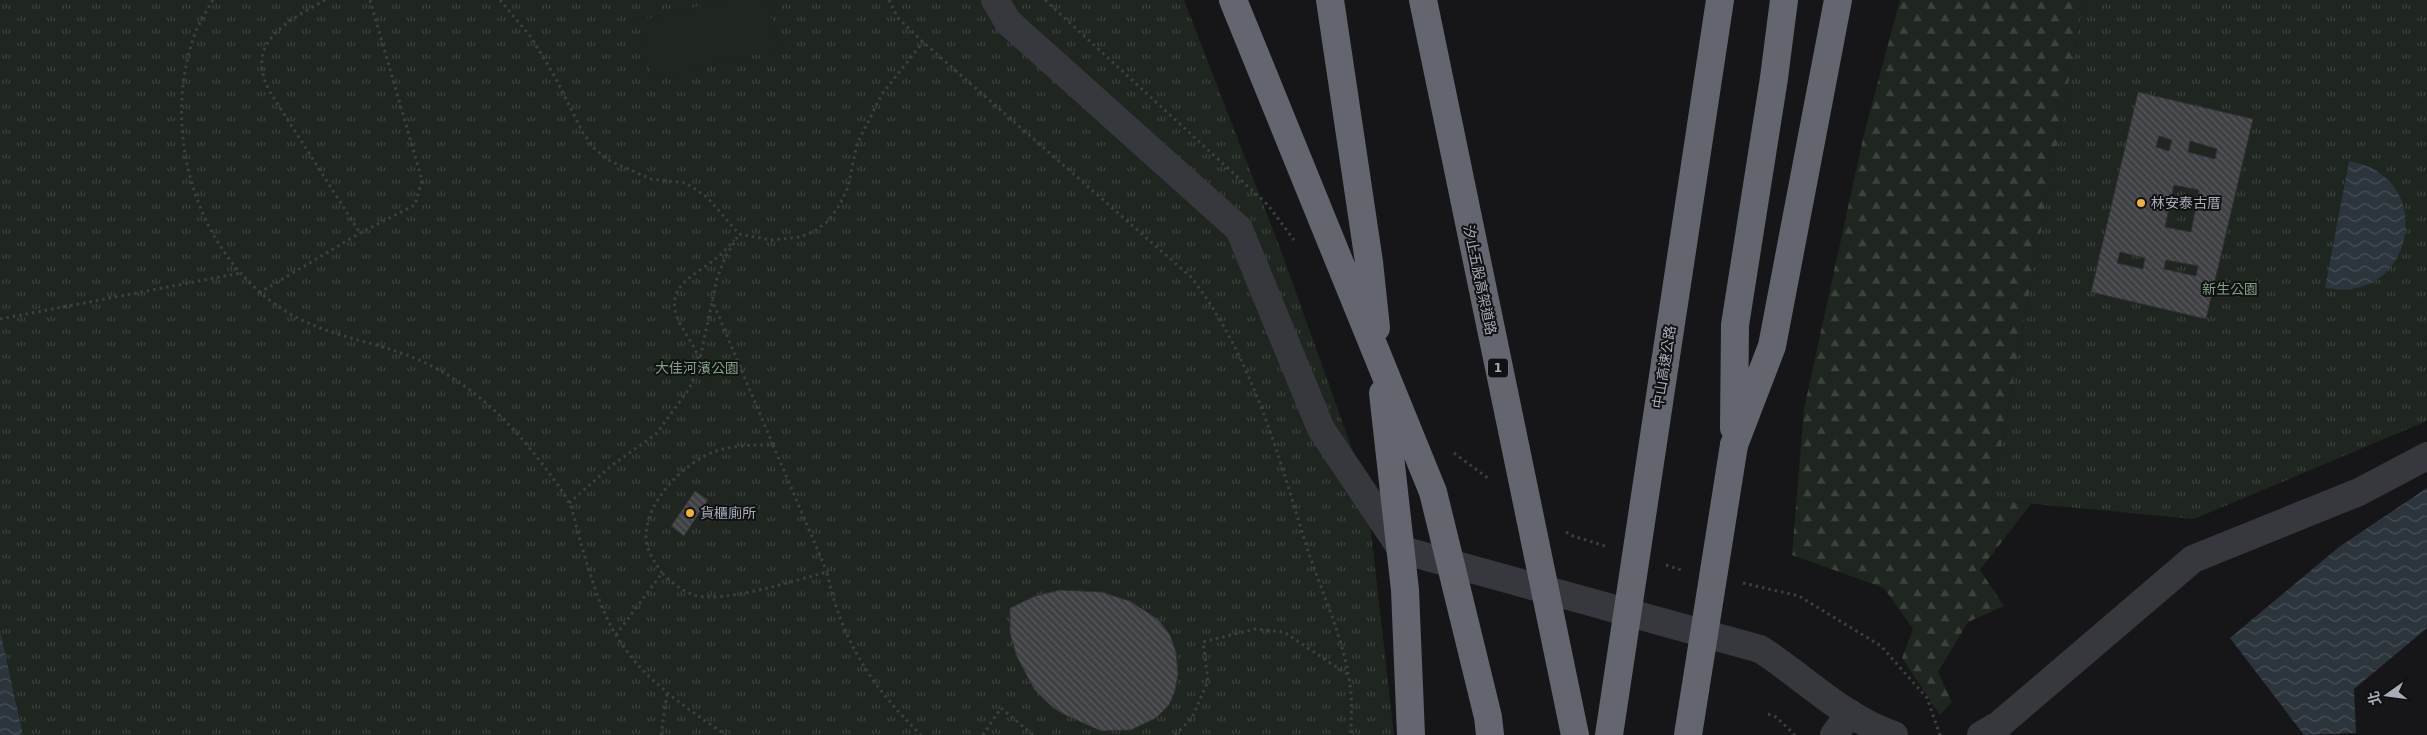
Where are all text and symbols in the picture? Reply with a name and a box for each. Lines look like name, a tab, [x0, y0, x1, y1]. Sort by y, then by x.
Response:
place label: 林安泰古厝	[2151, 195, 2221, 211]
marker: 林安泰古厝	[2135, 197, 2147, 209]
street label: 汐止五股高架道路	[1461, 224, 1499, 336]
park label: 新生公園	[2202, 281, 2258, 297]
street label: 中山高速公路	[1650, 324, 1678, 410]
road number: 1	[1488, 358, 1508, 378]
park label: 大佳河濱公園	[655, 360, 739, 376]
place label: 貨櫃廁所	[700, 505, 756, 521]
marker: 貨櫃廁所	[684, 507, 696, 519]
north arrow	[2362, 670, 2412, 720]
text: 北	[2365, 689, 2384, 707]

